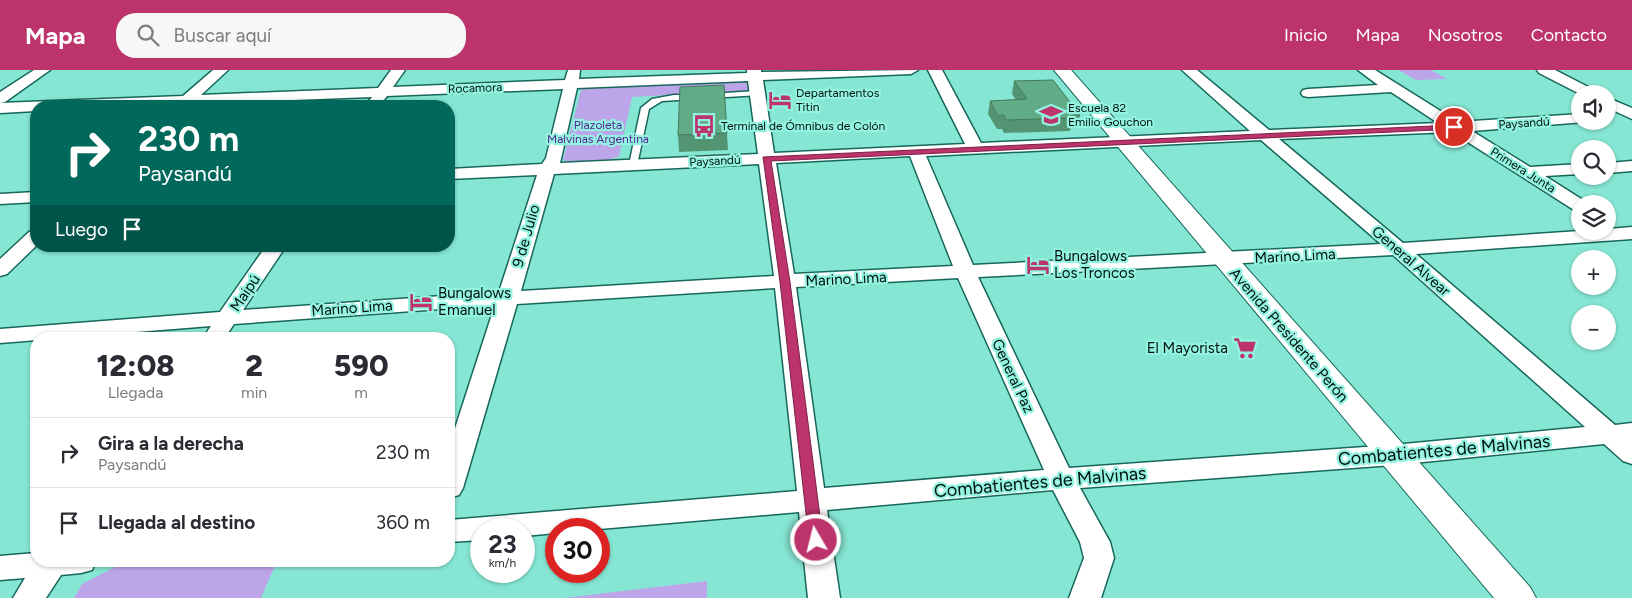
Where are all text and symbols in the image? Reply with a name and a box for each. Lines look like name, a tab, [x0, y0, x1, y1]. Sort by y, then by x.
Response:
search box	[116, 13, 466, 58]
text: Mapa	[25, 21, 86, 50]
icon: search	[134, 21, 162, 49]
text: Buscar aquí	[174, 24, 271, 47]
text: Inicio	[1284, 24, 1328, 46]
text: Mapa	[1356, 24, 1400, 46]
text: Nosotros	[1428, 24, 1503, 46]
text: Contacto	[1531, 24, 1607, 46]
street label: Rocamora	[448, 80, 502, 96]
map controls	[1571, 85, 1616, 350]
button: sound	[1571, 85, 1616, 130]
place label: Departamentos Titin	[796, 86, 880, 114]
hotel icon: Departamentos Titin	[767, 87, 793, 113]
place label: Escuela 82 Emilio Gouchon	[1068, 101, 1153, 129]
school or university icon: Escuela 82 Emilio Gouchon	[1038, 102, 1064, 128]
pin	[1433, 106, 1475, 148]
bus stop icon: Terminal de Ómnibus de Colón	[691, 113, 717, 139]
icon: arrive	[1440, 113, 1468, 141]
street label: Paysandú	[1498, 114, 1550, 132]
text: 230 m	[138, 118, 239, 160]
park label: Plazoleta Malvinas Argentina	[547, 118, 649, 146]
place label: Terminal de Ómnibus de Colón	[721, 119, 886, 133]
icon: right	[55, 120, 120, 185]
button: search	[1571, 140, 1616, 185]
street label: Primera Junta	[1488, 144, 1558, 196]
street label: Paysandú	[689, 153, 741, 169]
text: Paysandú	[138, 160, 232, 187]
button: layers	[1571, 195, 1616, 240]
street label: 9 de Julio	[508, 202, 544, 269]
icon: arrive	[118, 215, 146, 243]
text: Luego	[55, 218, 108, 241]
street label: General Alvear	[1368, 222, 1454, 300]
street label: Marino Lima	[1254, 245, 1336, 267]
place label: Bungalows Los Troncos	[1054, 247, 1135, 282]
button: +	[1571, 250, 1616, 295]
hotel icon: Bungalows Los Troncos	[1025, 252, 1051, 278]
street label: Avenida Presidente Perón	[1226, 264, 1352, 406]
street label: Marino Lima	[805, 268, 887, 290]
street label: Maipú	[226, 271, 264, 315]
place label: Bungalows Emanuel	[438, 284, 511, 319]
hotel icon: Bungalows Emanuel	[408, 289, 434, 315]
street label: Marino Lima	[311, 296, 393, 320]
button: −	[1571, 305, 1616, 350]
supermarket icon: El Mayorista	[1232, 335, 1258, 361]
street label: General Paz	[988, 336, 1038, 416]
place label: El Mayorista	[1147, 339, 1228, 357]
text: 12:08	[97, 347, 175, 384]
text: 2	[245, 347, 263, 384]
text: 590	[334, 347, 388, 384]
text: Llegada	[108, 383, 163, 402]
text: min	[241, 383, 267, 402]
text: m	[354, 383, 368, 402]
street label: Combatientes de Malvinas	[1337, 430, 1551, 470]
text: Gira a la derecha	[98, 432, 244, 455]
icon: right	[55, 439, 83, 467]
text: 230 m	[376, 441, 430, 464]
text: Paysandú	[98, 455, 166, 474]
street label: Combatientes de Malvinas	[933, 462, 1147, 502]
icon: arrive	[55, 509, 83, 537]
text: Llegada al destino	[98, 511, 255, 534]
text: 360 m	[376, 511, 430, 534]
position arrow	[789, 513, 841, 565]
speed limit sign: 30	[545, 518, 610, 583]
text: 23	[488, 529, 517, 559]
text: km/h	[489, 556, 516, 570]

